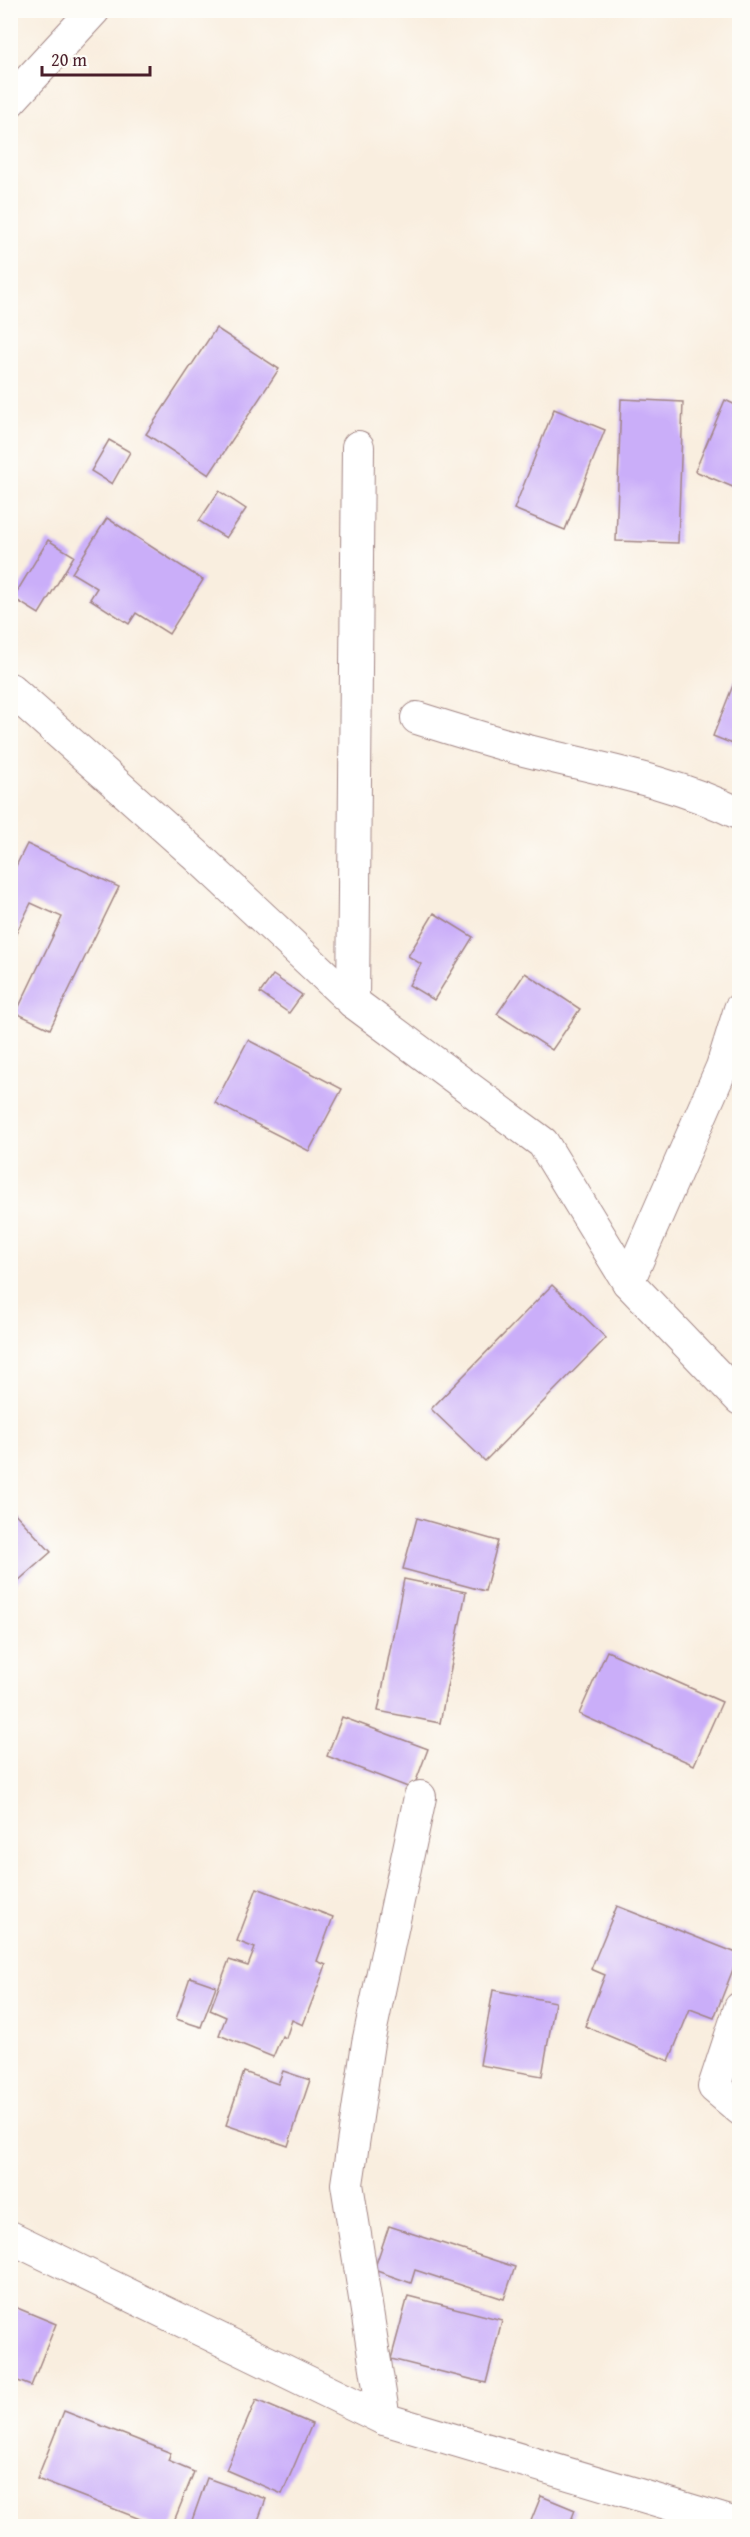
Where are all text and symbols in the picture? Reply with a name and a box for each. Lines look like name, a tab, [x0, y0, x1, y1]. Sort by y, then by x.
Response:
scale bar	[42, 39, 150, 77]
text: 20 m	[51, 46, 87, 73]

